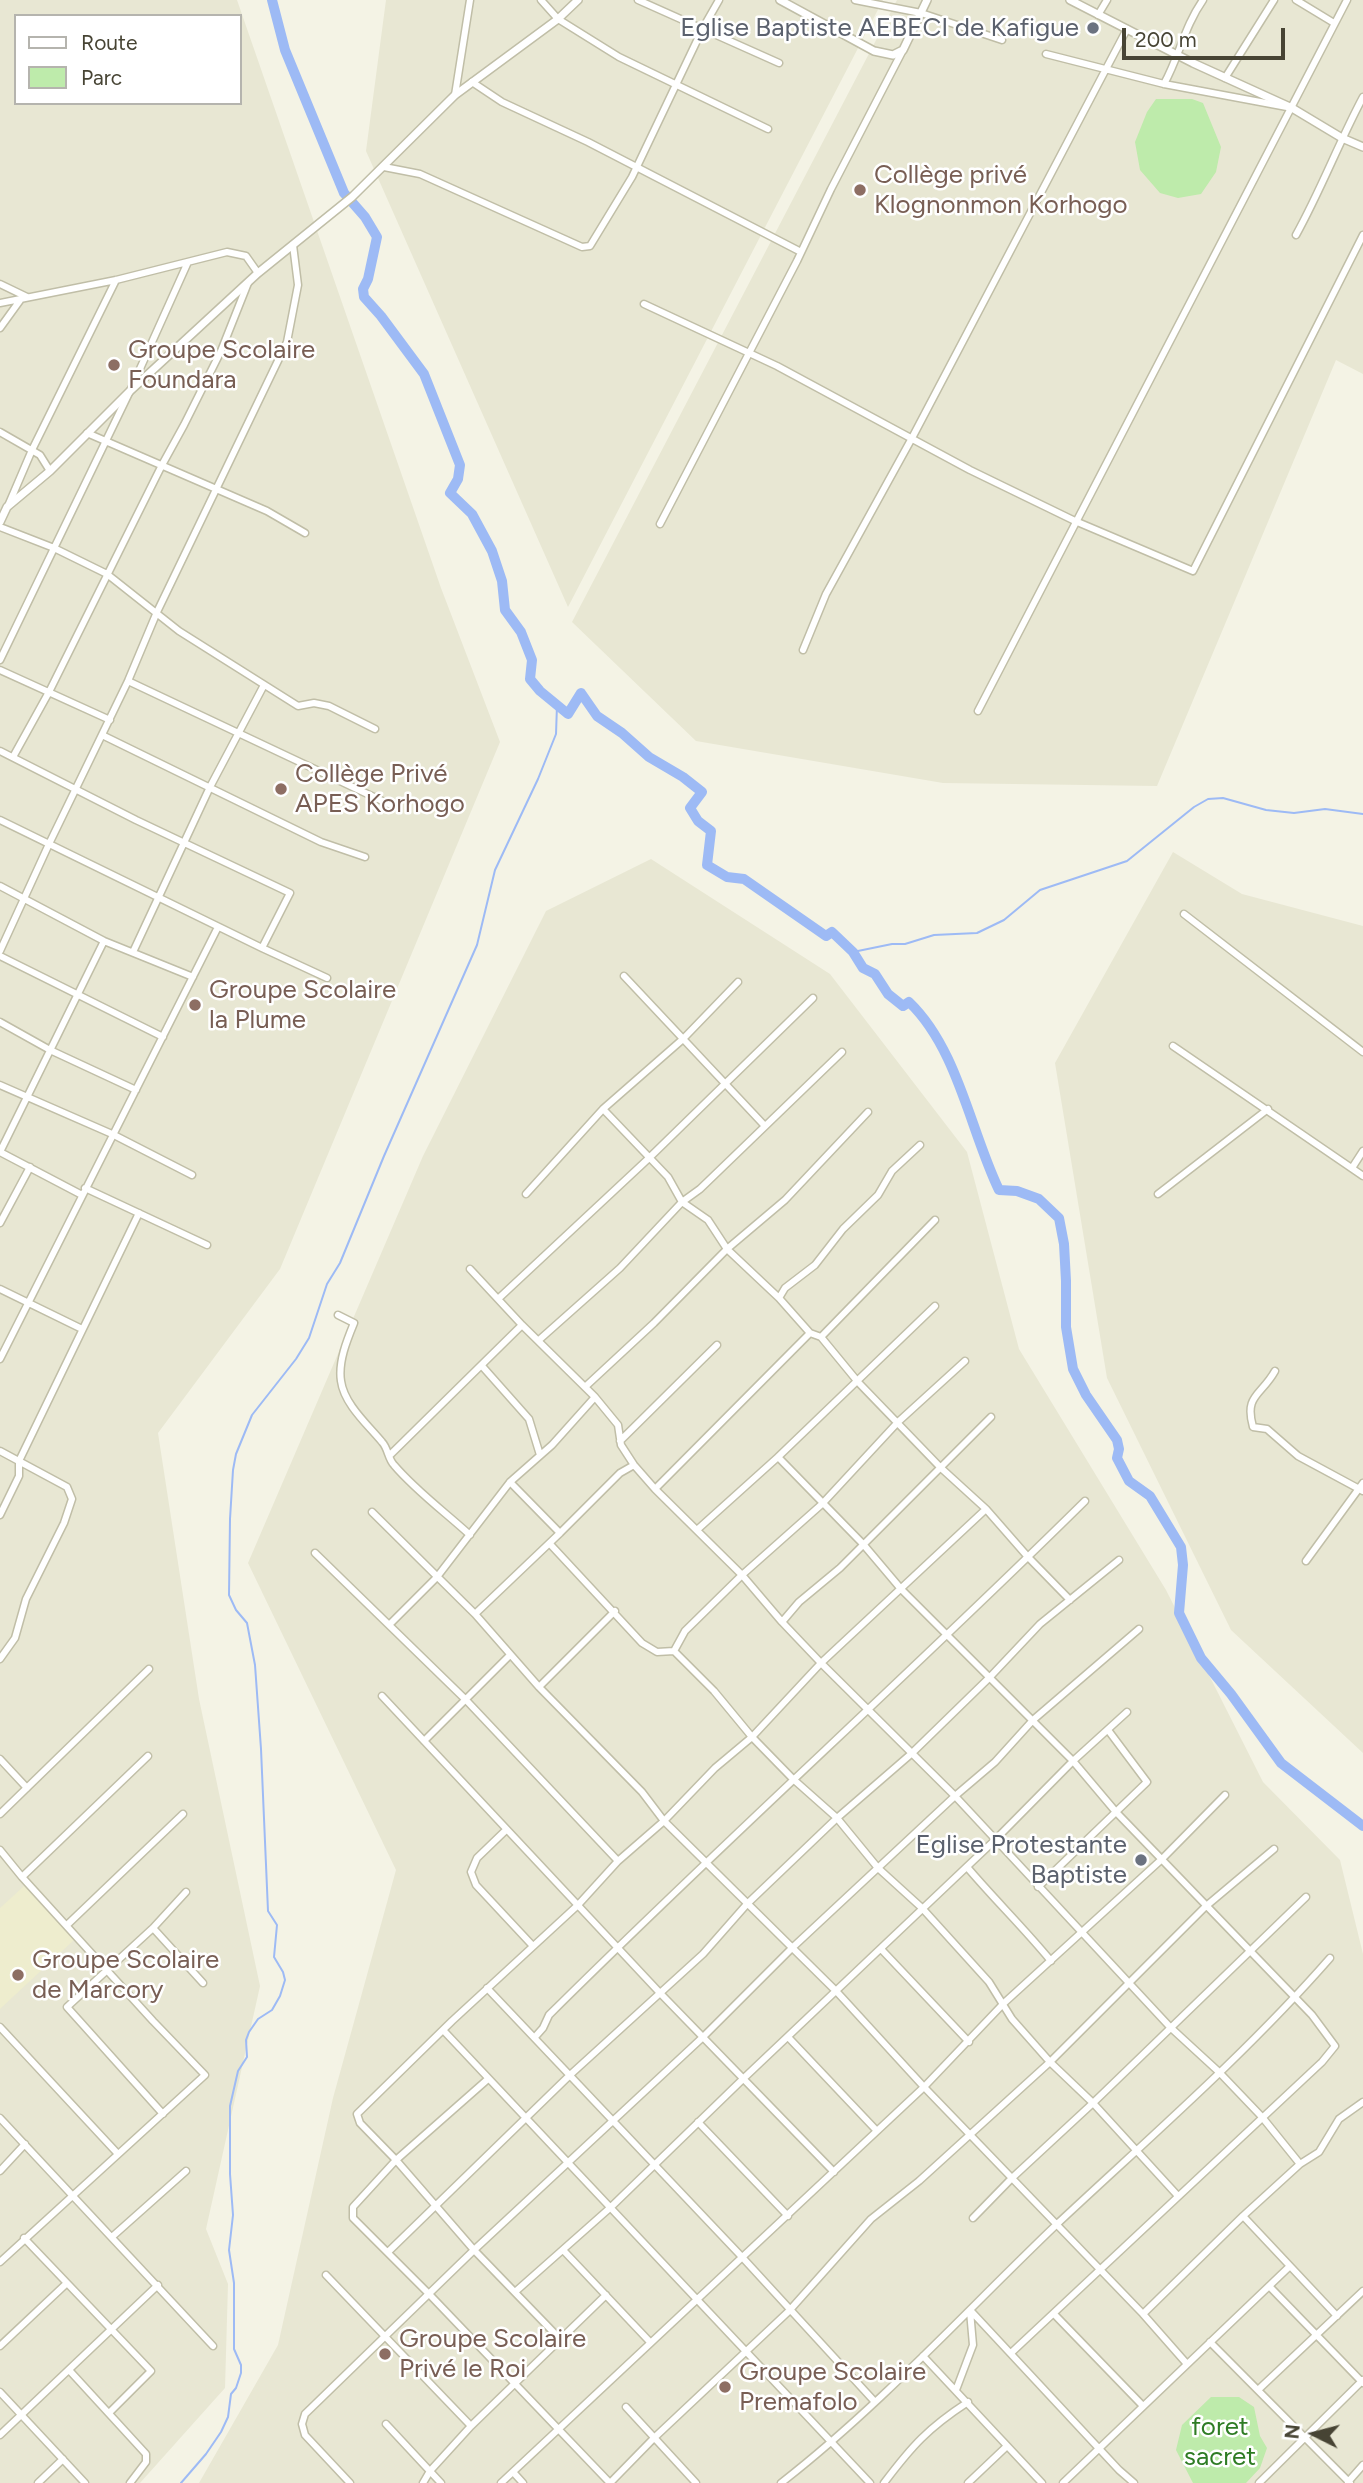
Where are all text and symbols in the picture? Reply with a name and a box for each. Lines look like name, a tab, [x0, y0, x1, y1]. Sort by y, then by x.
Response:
place label: Eglise Baptiste AEBECI de Kafigue	[680, 12, 1079, 44]
legend	[14, 14, 242, 105]
scale bar	[1125, 14, 1288, 58]
marker: Eglise Baptiste AEBECI de Kafigue	[1085, 20, 1101, 36]
text: 200 m	[1135, 27, 1197, 52]
text: Route	[81, 30, 137, 55]
text: Parc	[81, 65, 122, 90]
place label: Collège privé Klognonmon Korhogo	[874, 159, 1128, 220]
marker: Collège privé Klognonmon Korhogo	[852, 182, 868, 198]
place label: Groupe Scolaire Foundara	[128, 334, 315, 396]
marker: Groupe Scolaire Foundara	[106, 357, 122, 373]
place label: Collège Privé APES Korhogo	[295, 758, 465, 820]
marker: Collège Privé APES Korhogo	[273, 781, 289, 797]
place label: Groupe Scolaire la Plume	[209, 974, 396, 1036]
marker: Groupe Scolaire la Plume	[187, 997, 203, 1013]
place label: Eglise Protestante Baptiste	[915, 1829, 1127, 1890]
marker: Eglise Protestante Baptiste	[1133, 1852, 1149, 1868]
place label: Groupe Scolaire de Marcory	[32, 1944, 219, 2006]
marker: Groupe Scolaire de Marcory	[10, 1967, 26, 1983]
place label: Groupe Scolaire Privé le Roi	[399, 2323, 586, 2384]
marker: Groupe Scolaire Privé le Roi	[377, 2346, 393, 2362]
place label: Groupe Scolaire Premafolo	[739, 2356, 926, 2418]
marker: Groupe Scolaire Premafolo	[717, 2379, 733, 2395]
north arrow	[1279, 2399, 1349, 2469]
park label: foret sacret	[1184, 2411, 1256, 2472]
text: N	[1280, 2423, 1305, 2440]

